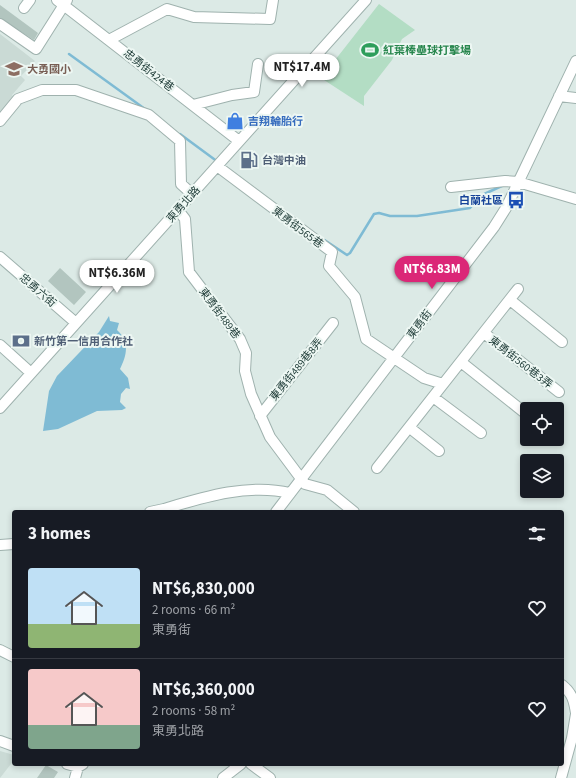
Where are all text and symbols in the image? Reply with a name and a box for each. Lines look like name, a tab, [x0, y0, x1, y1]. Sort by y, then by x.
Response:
sports icon: 紅葉棒壘球打擊場	[360, 40, 380, 60]
place label: 紅葉棒壘球打擊場	[383, 43, 471, 58]
street label: 忠勇街424巷	[120, 46, 177, 95]
pin: NT$17.4M	[261, 54, 343, 88]
text: NT$17.4M	[273, 58, 331, 76]
school or university icon: 大勇國小	[4, 59, 24, 79]
place label: 大勇國小	[27, 62, 71, 77]
shop icon: 吉翔輪胎行	[225, 111, 245, 131]
place label: 吉翔輪胎行	[248, 114, 303, 129]
fuel station icon: 台灣中油	[239, 150, 259, 170]
place label: 台灣中油	[262, 153, 306, 168]
street label: 東勇北路	[163, 183, 204, 226]
bus stop icon: 白蘭社區	[506, 190, 526, 210]
place label: 白蘭社區	[459, 193, 503, 208]
street label: 東勇街565巷	[269, 203, 326, 252]
pin: NT$6.83M	[391, 256, 473, 290]
pin: NT$6.36M	[76, 260, 158, 294]
text: NT$6.83M	[403, 260, 461, 278]
text: NT$6.36M	[88, 264, 146, 282]
street label: 忠勇六街	[16, 270, 59, 310]
street label: 東勇街489巷	[195, 285, 244, 342]
street label: 東勇街	[403, 307, 435, 342]
bank icon: 新竹第一信用合作社	[11, 331, 31, 351]
street label: 東勇街560巷3弄	[486, 333, 556, 392]
place label: 新竹第一信用合作社	[34, 334, 133, 349]
street label: 東勇街489巷8弄	[266, 335, 326, 404]
map controls	[520, 402, 564, 498]
button: locate	[520, 402, 564, 446]
button: layers	[520, 454, 564, 498]
text: 3 homes	[28, 522, 90, 546]
icon: filters	[526, 523, 548, 545]
text: NT$6,830,000	[152, 577, 255, 601]
icon: home	[60, 584, 108, 632]
icon: heart	[526, 597, 548, 619]
text: 2 rooms · 66 m²	[152, 601, 235, 619]
text: 東勇街	[152, 621, 191, 639]
text: NT$6,360,000	[152, 678, 255, 702]
icon: home	[60, 685, 108, 733]
icon: heart	[526, 698, 548, 720]
text: 2 rooms · 58 m²	[152, 702, 235, 720]
text: 東勇北路	[152, 722, 204, 740]

